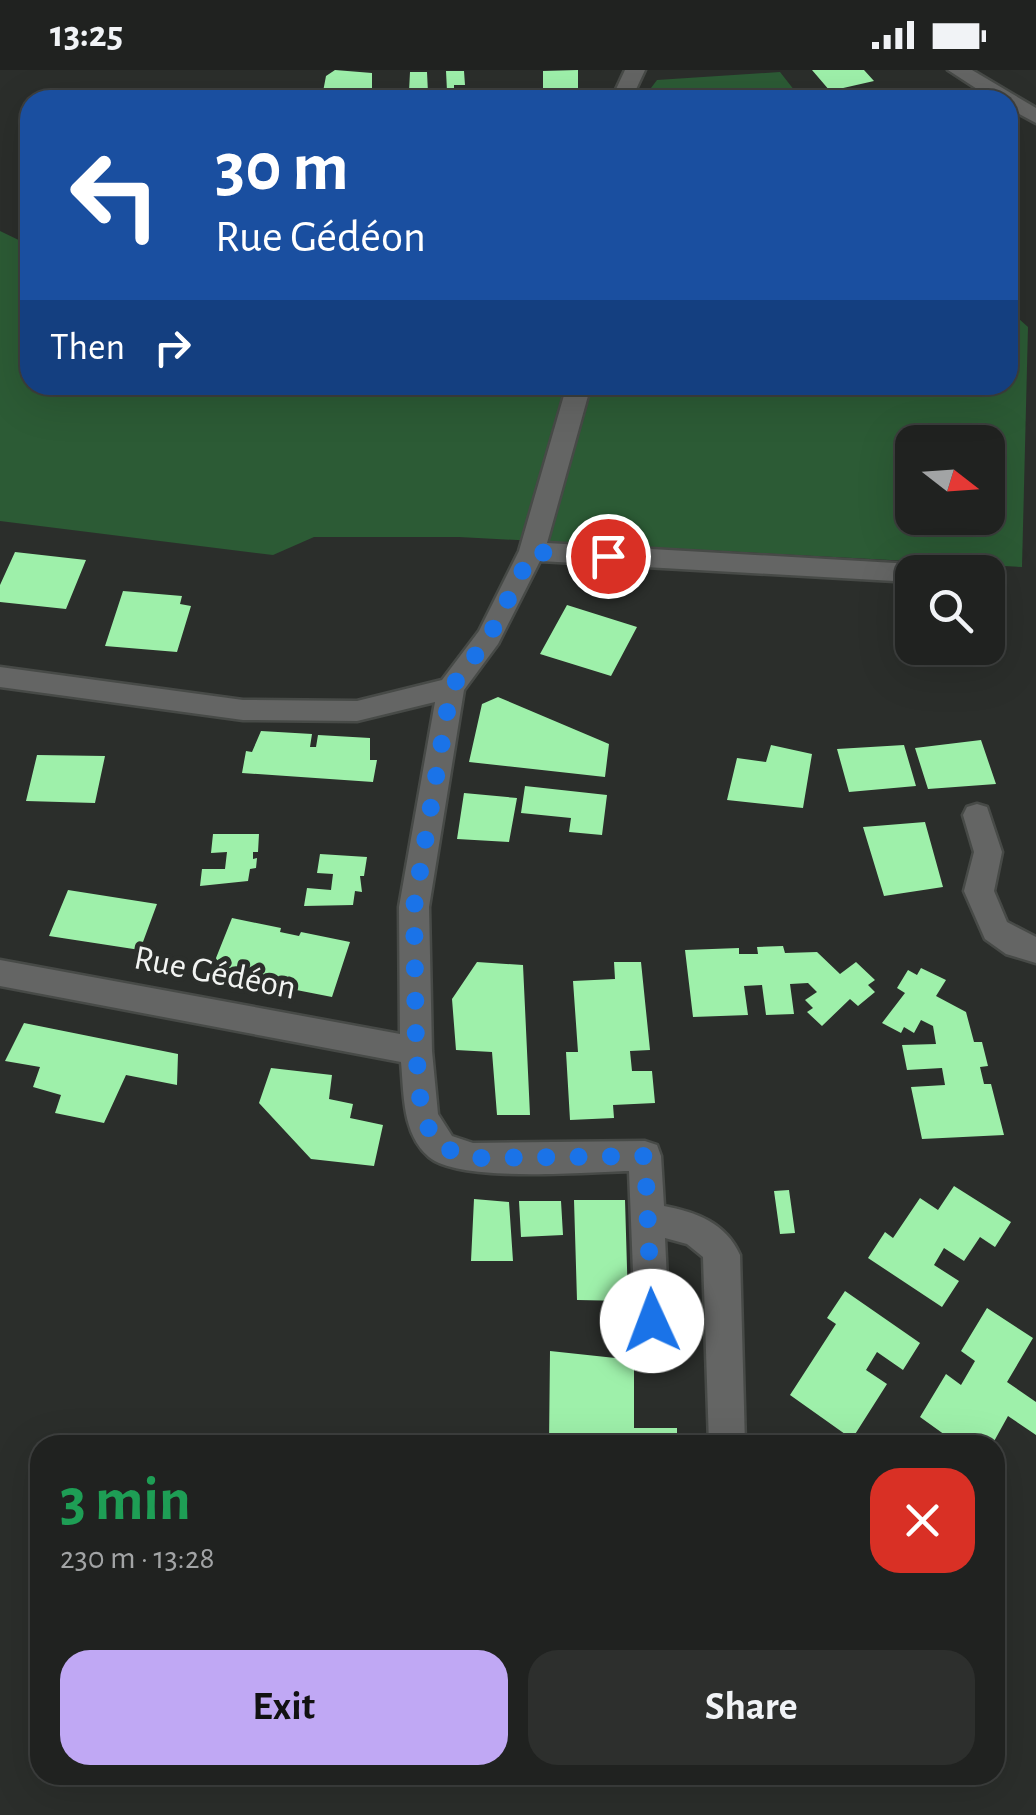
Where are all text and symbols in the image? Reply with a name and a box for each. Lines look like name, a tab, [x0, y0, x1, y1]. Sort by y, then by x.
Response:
text: 13:25	[50, 16, 123, 54]
icon: left	[50, 130, 180, 260]
text: 30 m	[215, 133, 349, 203]
text: Rue Gédéon	[215, 215, 426, 260]
icon: right	[145, 320, 200, 375]
text: Then	[50, 329, 125, 367]
north arrow	[895, 425, 1005, 535]
map controls	[895, 425, 1005, 665]
pin	[566, 514, 651, 599]
icon: arrive	[581, 529, 636, 584]
button: search	[895, 555, 1005, 665]
street label: Rue Gédéon	[131, 940, 299, 1006]
position arrow	[600, 1269, 704, 1373]
button: close	[870, 1468, 975, 1573]
text: 3 min	[60, 1471, 191, 1531]
text: 230 m · 13:28	[60, 1542, 215, 1574]
button: Exit	[60, 1650, 508, 1765]
button: Share	[528, 1650, 975, 1765]

